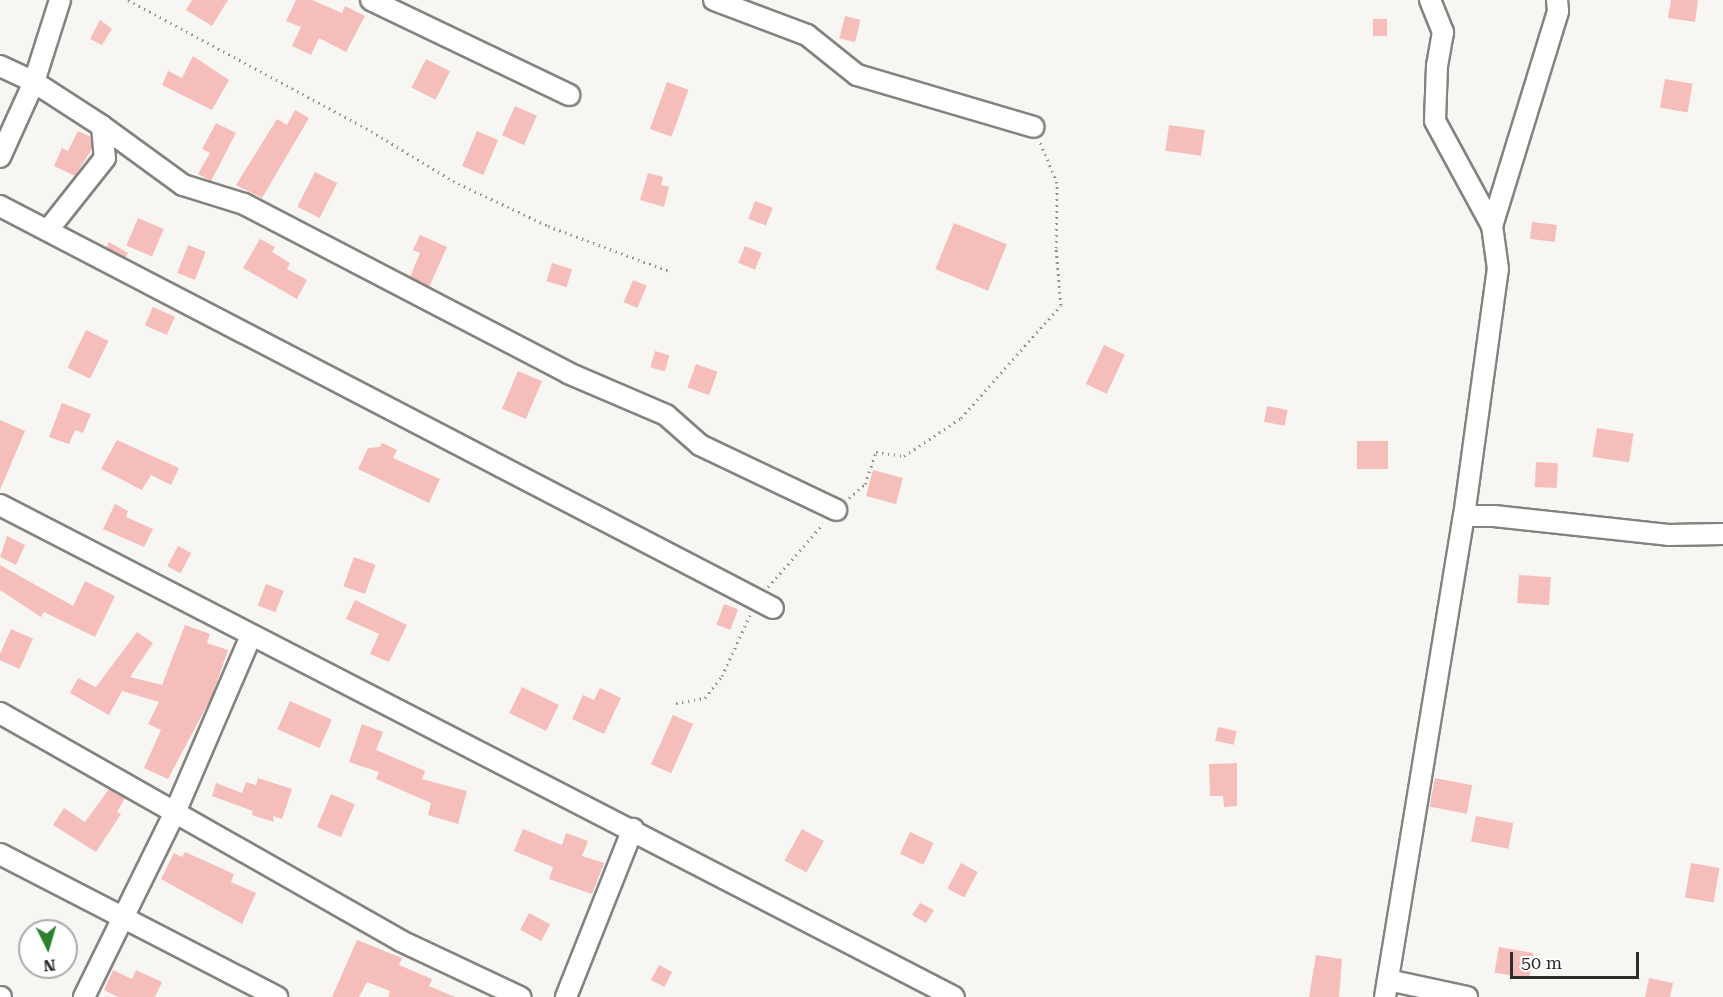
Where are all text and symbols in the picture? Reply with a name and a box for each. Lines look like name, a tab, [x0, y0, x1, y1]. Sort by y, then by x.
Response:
north arrow	[18, 919, 78, 979]
scale bar	[1513, 940, 1642, 978]
text: 50 m	[1521, 952, 1562, 973]
text: N	[42, 955, 56, 975]

